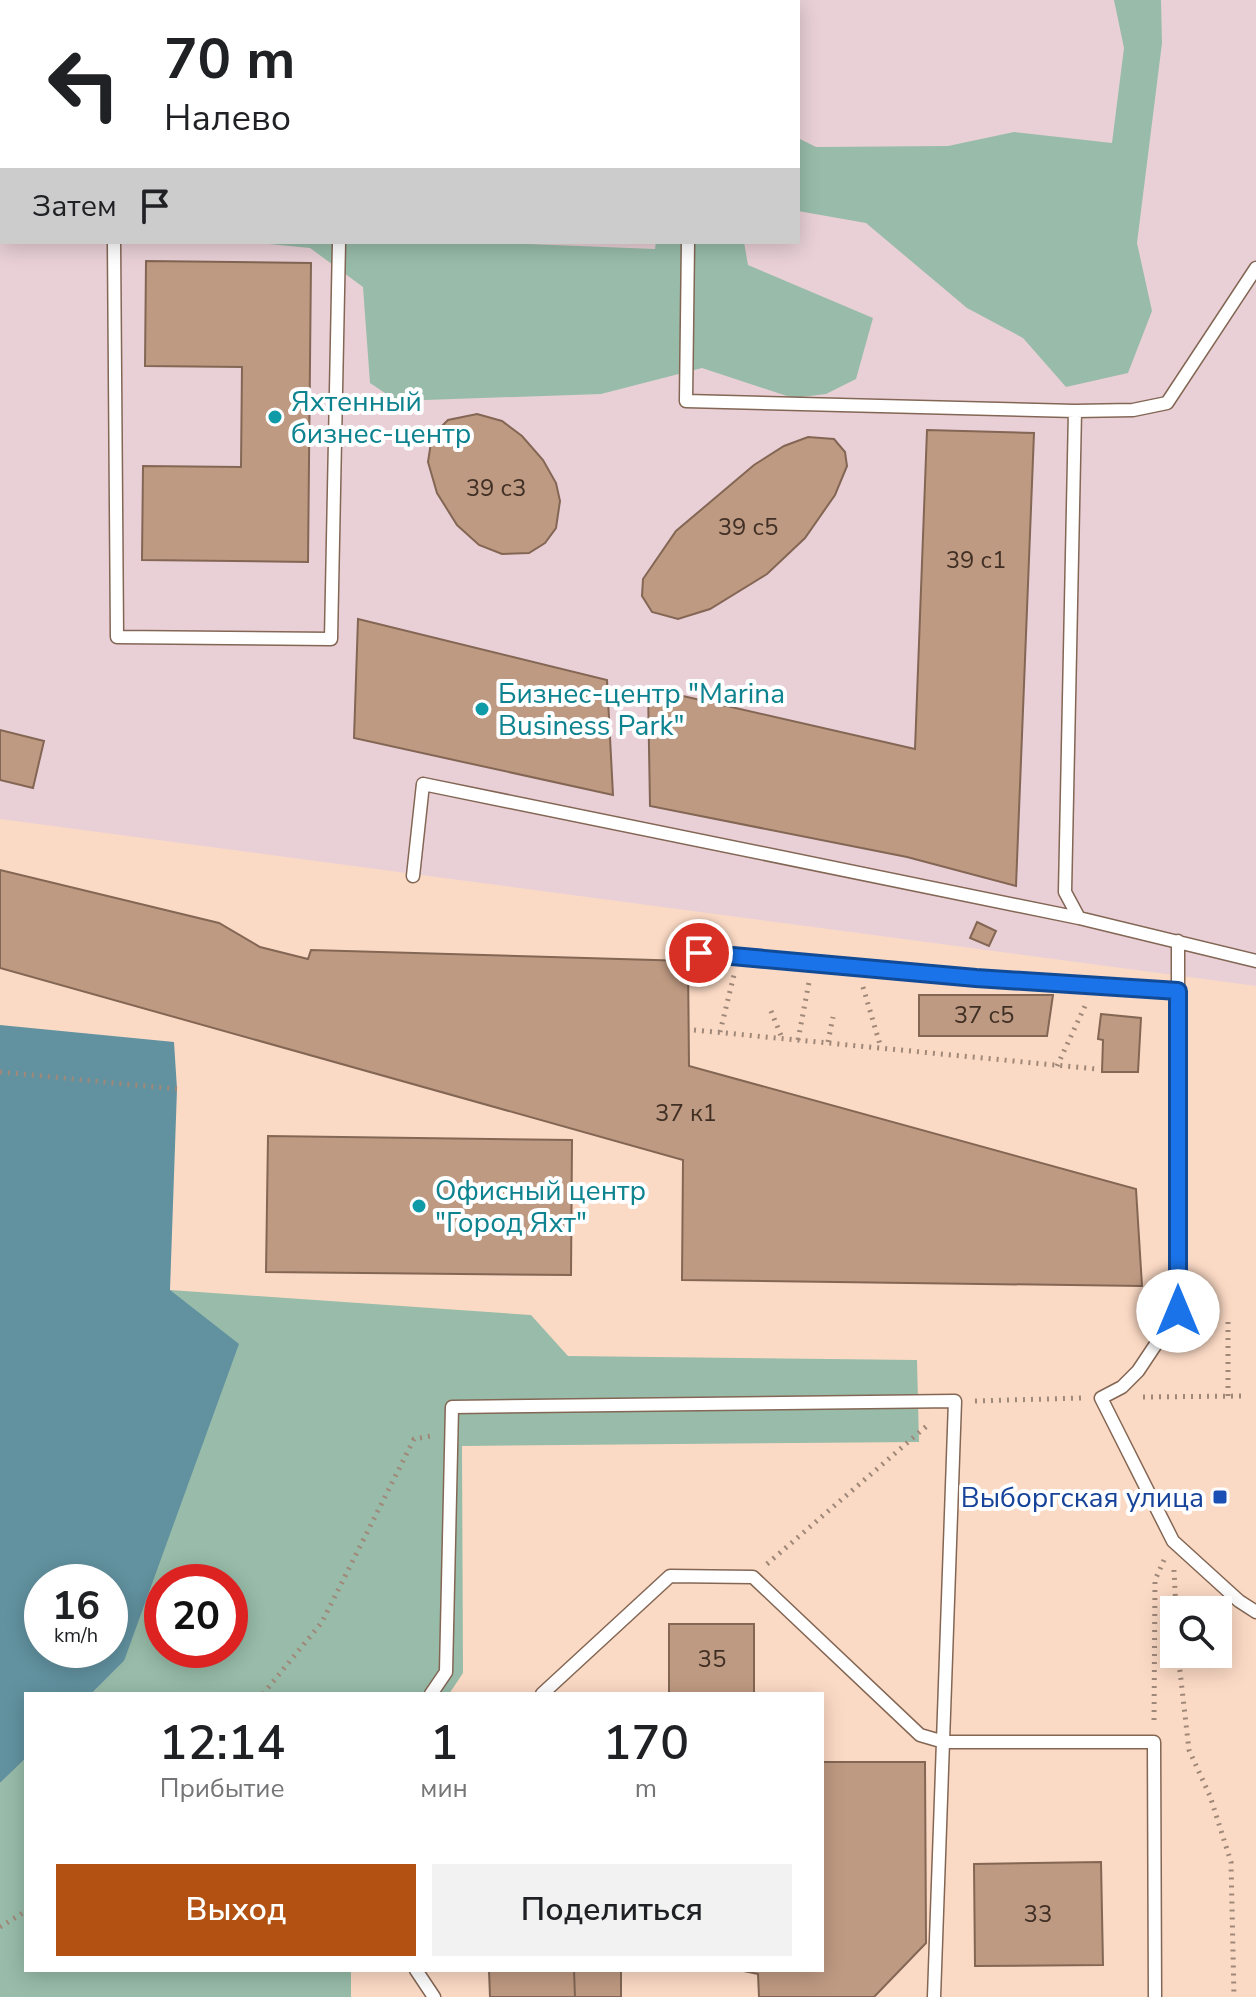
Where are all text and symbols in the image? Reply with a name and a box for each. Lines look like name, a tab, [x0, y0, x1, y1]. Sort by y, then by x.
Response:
text: 70 m	[164, 21, 295, 98]
icon: left	[32, 32, 136, 136]
text: Налево	[164, 94, 291, 143]
icon: arrive	[133, 184, 177, 228]
text: Затем	[32, 186, 117, 227]
place label: Яхтенный бизнес-центр	[291, 383, 471, 453]
marker: Яхтенный бизнес-центр	[266, 408, 284, 426]
house number: 39 с3	[466, 472, 526, 504]
house number: 39 с5	[718, 511, 778, 543]
house number: 39 с1	[946, 544, 1006, 576]
place label: Бизнес-центр "Marina Business Park"	[498, 675, 785, 745]
marker: Бизнес-центр "Marina Business Park"	[473, 700, 491, 718]
pin	[665, 919, 733, 987]
icon: arrive	[677, 931, 721, 975]
house number: 37 с5	[954, 999, 1014, 1031]
house number: 37 к1	[655, 1097, 717, 1129]
place label: Офисный центр "Город Яхт"	[435, 1172, 646, 1242]
marker: Офисный центр "Город Яхт"	[410, 1197, 428, 1215]
position arrow	[1136, 1269, 1220, 1353]
place label: Выборгская улица	[961, 1479, 1204, 1517]
marker: Выборгская улица	[1211, 1488, 1229, 1506]
speed limit sign: 20	[144, 1564, 248, 1668]
text: 16	[52, 1579, 100, 1633]
map controls	[1160, 1596, 1232, 1668]
button: search	[1160, 1596, 1232, 1668]
text: km/h	[54, 1622, 98, 1649]
house number: 35	[698, 1643, 726, 1675]
text: 12:14	[159, 1710, 285, 1776]
text: 1	[430, 1710, 458, 1776]
text: 170	[603, 1710, 689, 1776]
text: Прибытие	[160, 1771, 285, 1806]
text: мин	[420, 1771, 468, 1806]
text: m	[635, 1771, 657, 1806]
button: Выход	[56, 1864, 416, 1956]
button: Поделиться	[432, 1864, 792, 1956]
house number: 33	[1024, 1898, 1052, 1930]

